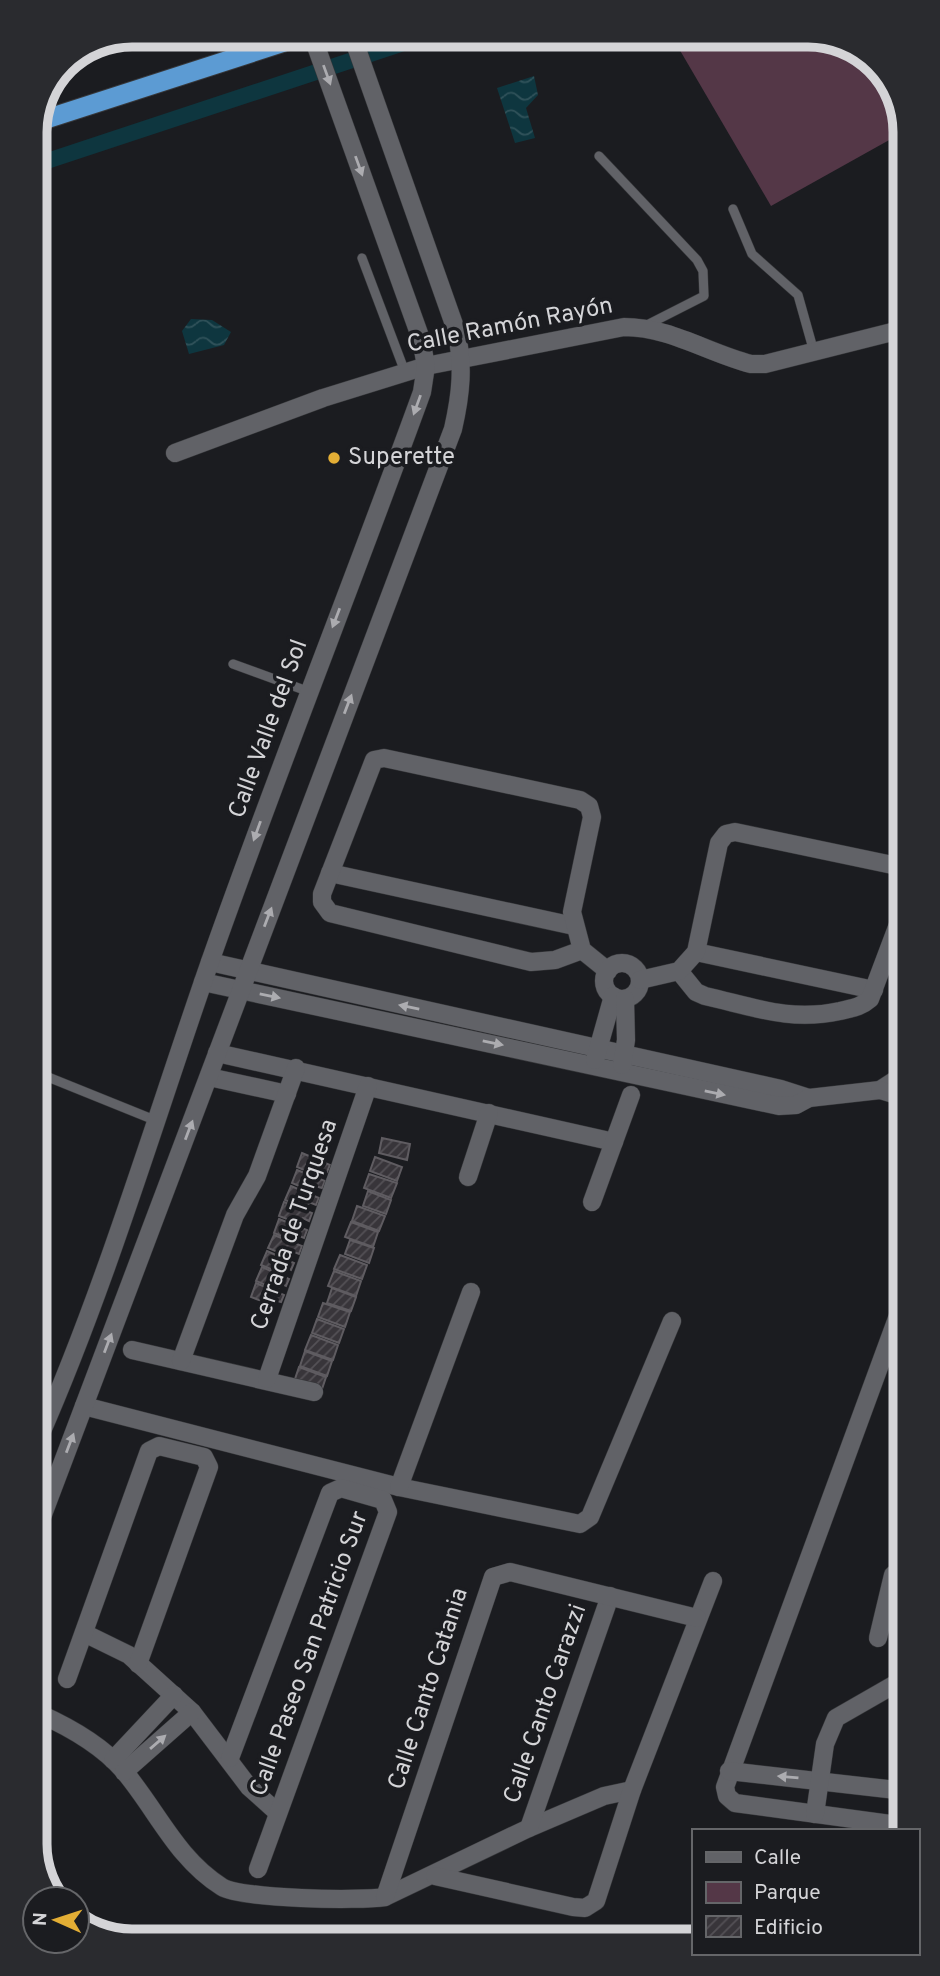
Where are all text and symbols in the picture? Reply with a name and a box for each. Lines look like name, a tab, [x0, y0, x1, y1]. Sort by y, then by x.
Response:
one-way arrow	[322, 65, 333, 86]
one-way arrow	[354, 155, 365, 176]
street label: Calle Ramón Rayón	[405, 291, 615, 361]
one-way arrow	[411, 395, 422, 416]
place label: Superette	[348, 443, 455, 473]
marker: Superette	[326, 450, 342, 466]
one-way arrow	[330, 607, 341, 628]
street label: Calle Valle del Sol	[223, 636, 315, 822]
one-way arrow	[343, 693, 354, 714]
one-way arrow	[251, 821, 262, 842]
one-way arrow	[263, 906, 274, 927]
one-way arrow	[259, 991, 281, 1002]
one-way arrow	[398, 1001, 420, 1012]
one-way arrow	[482, 1038, 504, 1049]
one-way arrow	[704, 1087, 726, 1098]
street label: Cerrada de Turquesa	[245, 1115, 345, 1335]
one-way arrow	[184, 1120, 195, 1141]
one-way arrow	[103, 1332, 114, 1353]
one-way arrow	[65, 1432, 76, 1453]
street label: Calle Paseo San Patricio Sur	[244, 1507, 376, 1801]
street label: Calle Canto Catania	[382, 1584, 476, 1794]
street label: Calle Canto Carazzi	[498, 1600, 594, 1808]
one-way arrow	[149, 1734, 167, 1750]
one-way arrow	[777, 1771, 799, 1782]
legend	[692, 1829, 919, 1955]
text: Calle	[754, 1845, 801, 1872]
text: Parque	[754, 1880, 821, 1907]
north arrow	[21, 1885, 91, 1955]
text: N	[29, 1912, 53, 1927]
text: Edificio	[754, 1915, 823, 1942]

